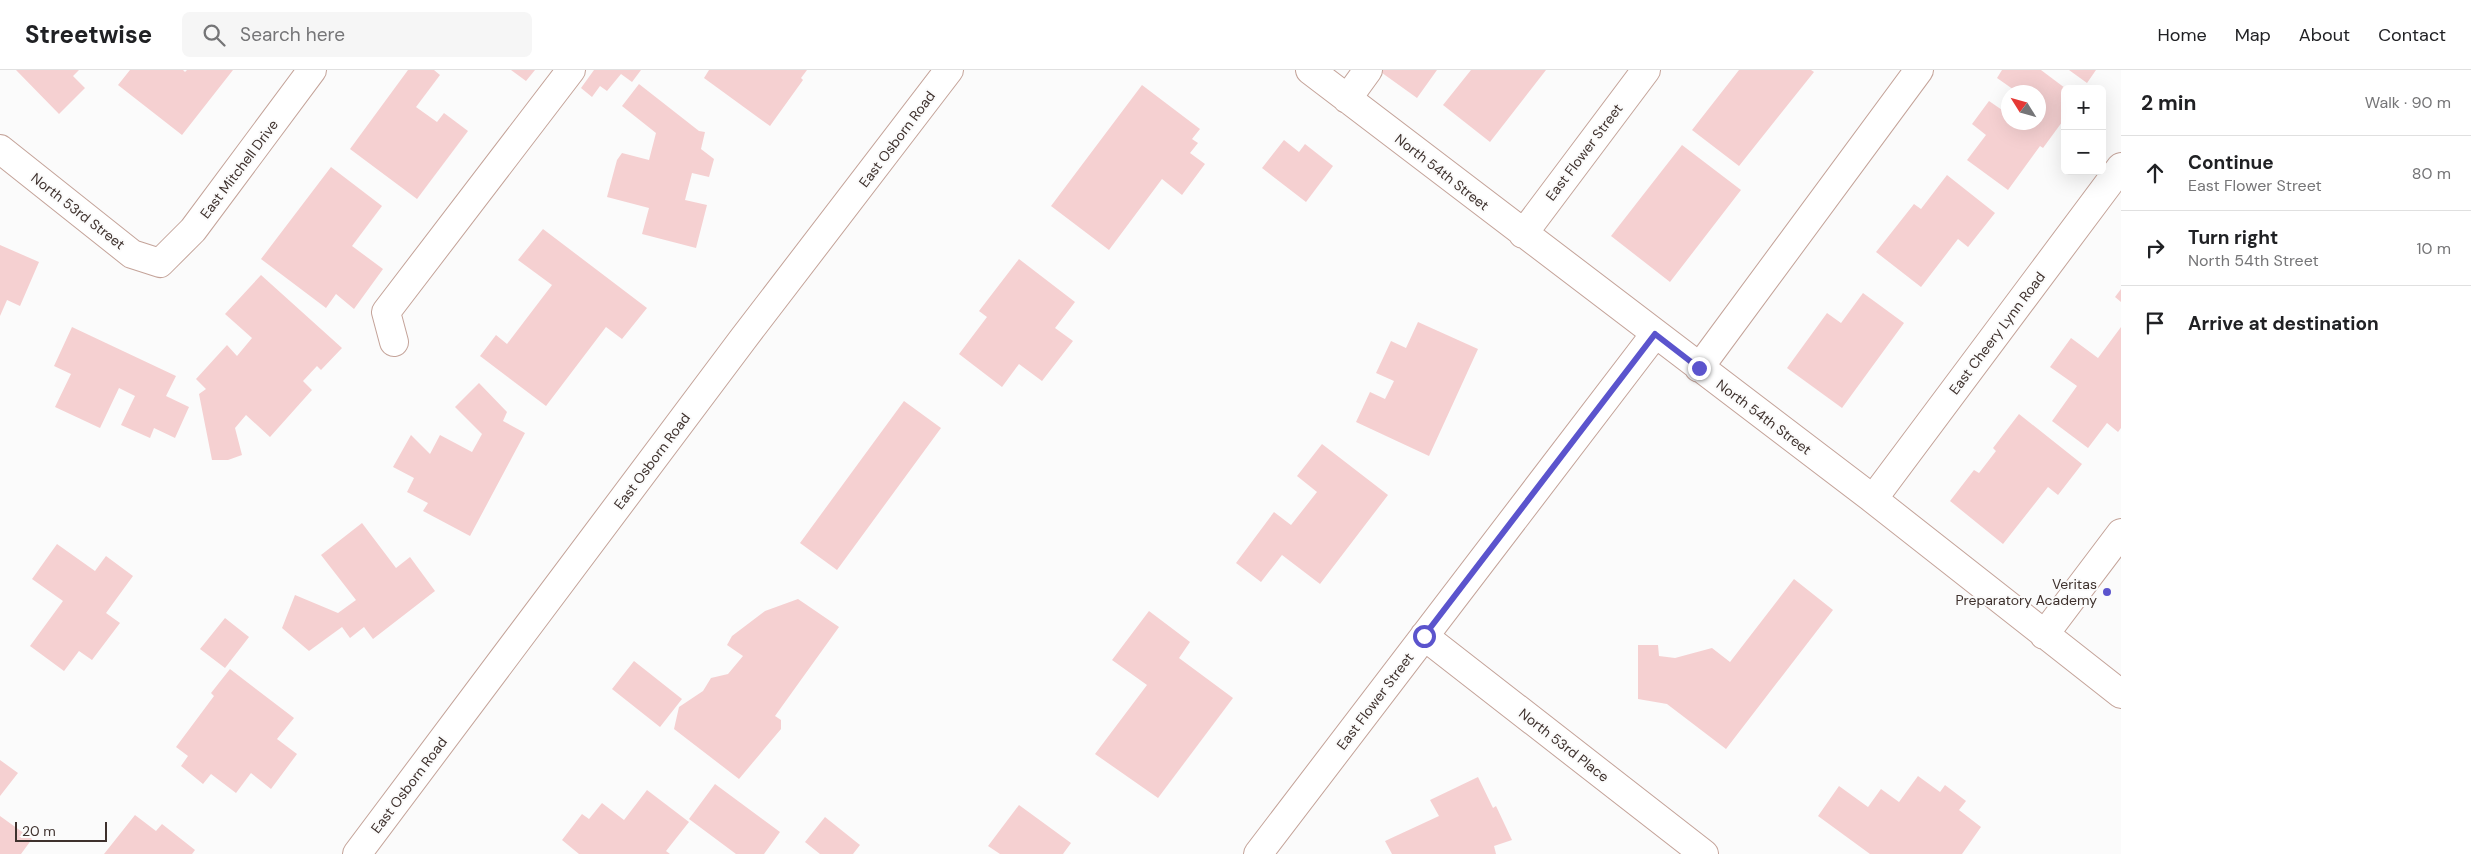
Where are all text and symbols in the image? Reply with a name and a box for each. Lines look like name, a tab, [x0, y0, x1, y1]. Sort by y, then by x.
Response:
search box	[182, 12, 532, 57]
text: Streetwise	[25, 19, 152, 50]
icon: search	[200, 21, 228, 49]
text: Search here	[240, 22, 345, 47]
text: Home	[2157, 23, 2207, 47]
text: Map	[2235, 23, 2271, 47]
text: About	[2299, 23, 2350, 47]
text: Contact	[2378, 23, 2446, 47]
north arrow	[2001, 85, 2046, 130]
map controls	[2061, 85, 2106, 175]
button: +	[2061, 85, 2106, 130]
street label: East Osborn Road	[855, 87, 939, 191]
text: 2 min	[2141, 89, 2197, 117]
text: Walk · 90 m	[2365, 92, 2451, 113]
street label: East Flower Street	[1542, 100, 1626, 204]
street label: East Mitchell Drive	[196, 116, 282, 222]
street label: North 54th Street	[1391, 130, 1493, 214]
button: −	[2061, 130, 2106, 175]
text: Continue	[2188, 150, 2274, 175]
icon: ahead	[2141, 159, 2169, 187]
text: 80 m	[2412, 163, 2451, 184]
street label: North 53rd Street	[27, 169, 129, 253]
text: East Flower Street	[2188, 175, 2322, 196]
text: Turn right	[2188, 225, 2278, 250]
icon: right	[2141, 234, 2169, 262]
text: 10 m	[2417, 238, 2451, 259]
text: North 54th Street	[2188, 250, 2319, 271]
street label: East Cheery Lynn Road	[1945, 268, 2049, 398]
icon: arrive	[2141, 309, 2169, 337]
text: Arrive at destination	[2188, 311, 2379, 336]
route end	[1688, 357, 1711, 380]
street label: North 54th Street	[1713, 375, 1815, 459]
street label: East Osborn Road	[610, 409, 694, 513]
place label: Veritas Preparatory Academy	[1955, 575, 2097, 609]
marker: Veritas Preparatory Academy	[2101, 586, 2113, 598]
route start	[1413, 625, 1436, 648]
street label: East Flower Street	[1333, 649, 1417, 753]
street label: North 53rd Place	[1515, 704, 1613, 786]
street label: East Osborn Road	[367, 733, 451, 837]
scale bar	[15, 819, 108, 842]
text: 20 m	[22, 822, 56, 840]

